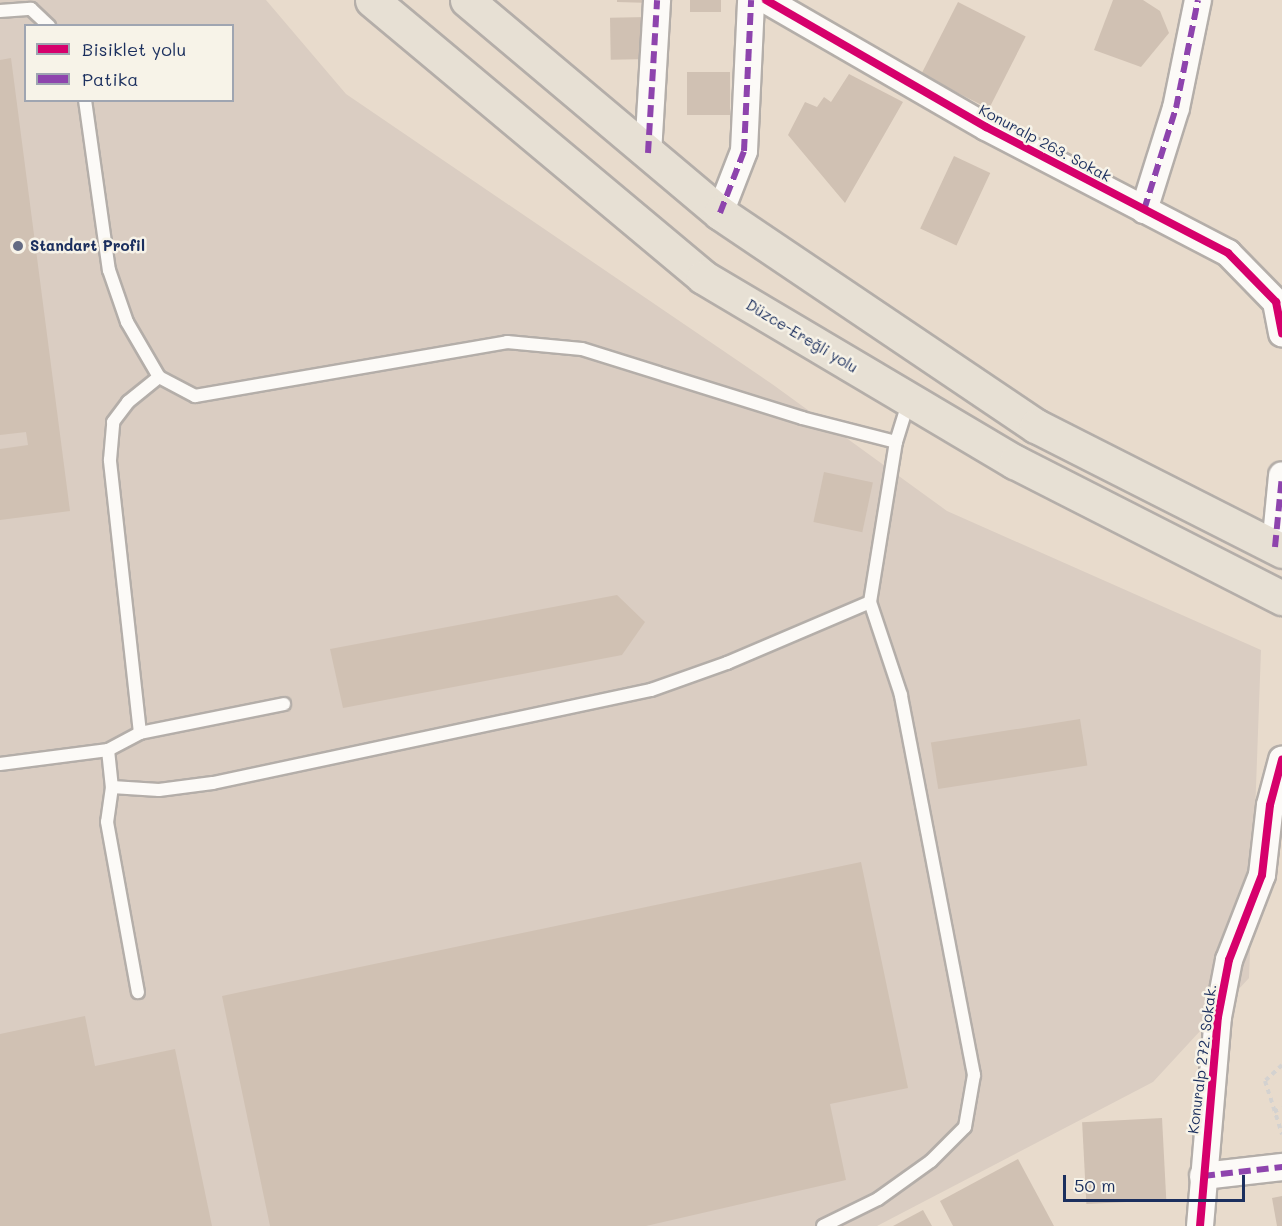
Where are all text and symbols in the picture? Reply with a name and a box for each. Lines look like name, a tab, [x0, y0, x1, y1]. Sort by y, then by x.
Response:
legend	[24, 24, 234, 102]
text: Bisiklet yolu	[82, 37, 186, 61]
text: Patika	[82, 67, 138, 91]
street label: Konuralp 263. Sokak	[976, 100, 1114, 186]
place label: Standart Profil	[30, 237, 145, 255]
marker: Standart Profil	[11, 239, 25, 253]
street label: Düzce-Ereğli yolu	[743, 296, 861, 376]
street label: Konuralp 272. Sokak.	[1184, 983, 1220, 1135]
scale bar	[1066, 1163, 1248, 1201]
text: 50 m	[1074, 1173, 1116, 1197]

